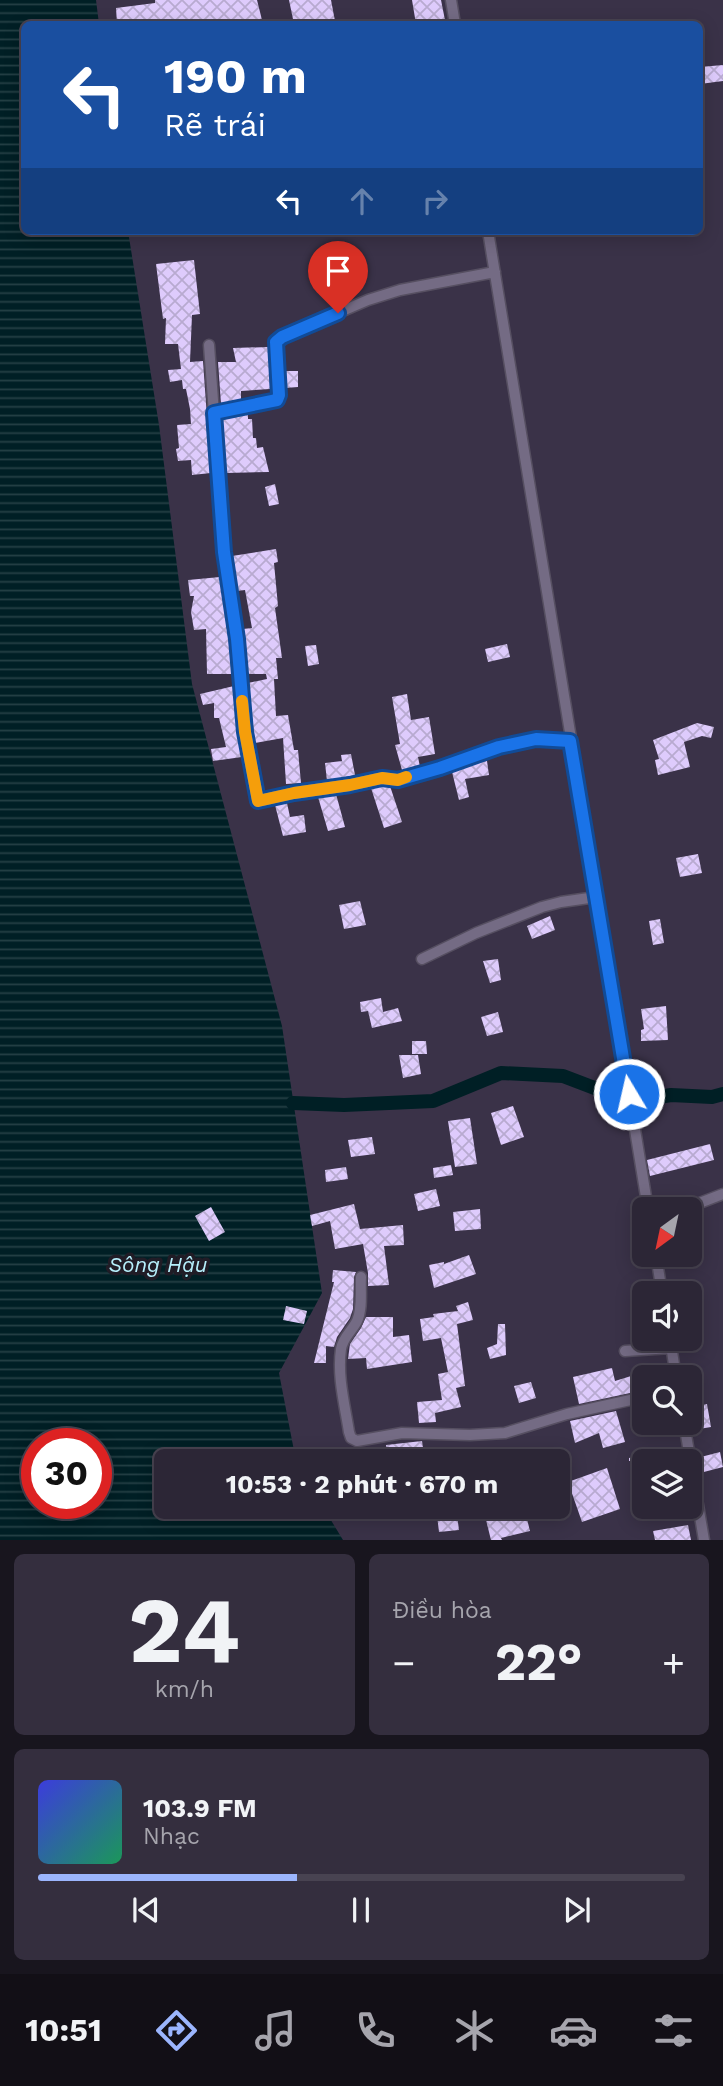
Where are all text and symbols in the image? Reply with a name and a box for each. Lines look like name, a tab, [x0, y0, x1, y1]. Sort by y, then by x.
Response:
text: 190 m	[164, 47, 307, 105]
icon: left	[49, 49, 140, 140]
text: Rẽ trái	[164, 106, 266, 144]
icon: left	[270, 182, 308, 220]
icon: ahead	[343, 182, 381, 220]
icon: right	[416, 182, 454, 220]
pin	[308, 241, 368, 313]
icon: arrive	[319, 252, 357, 290]
position arrow	[592, 1057, 666, 1131]
north arrow	[632, 1197, 702, 1267]
map controls	[632, 1197, 702, 1519]
water label: Sông Hậu	[109, 1252, 207, 1277]
button: sound	[632, 1281, 702, 1351]
button: search	[632, 1365, 702, 1435]
speed limit sign: 30	[21, 1428, 112, 1519]
button: layers	[632, 1449, 702, 1519]
text: 10:53 · 2 phút · 670 m	[226, 1469, 498, 1499]
text: 24	[128, 1577, 240, 1684]
text: Điều hòa	[393, 1597, 492, 1624]
text: 22°	[495, 1632, 583, 1693]
text: −	[393, 1641, 415, 1685]
text: +	[662, 1641, 685, 1685]
text: km/h	[155, 1676, 214, 1703]
text: 103.9 FM	[143, 1793, 257, 1823]
text: Nhạc	[143, 1823, 200, 1850]
icon: previous	[127, 1891, 165, 1929]
icon: pause	[342, 1891, 380, 1929]
icon: next	[558, 1891, 596, 1929]
icon: directions	[152, 2006, 201, 2055]
icon: music	[251, 2006, 300, 2055]
icon: phone	[351, 2006, 400, 2055]
icon: climate	[450, 2006, 499, 2055]
icon: car	[549, 2006, 598, 2055]
icon: filters	[649, 2006, 698, 2055]
text: 10:51	[25, 2011, 102, 2049]

